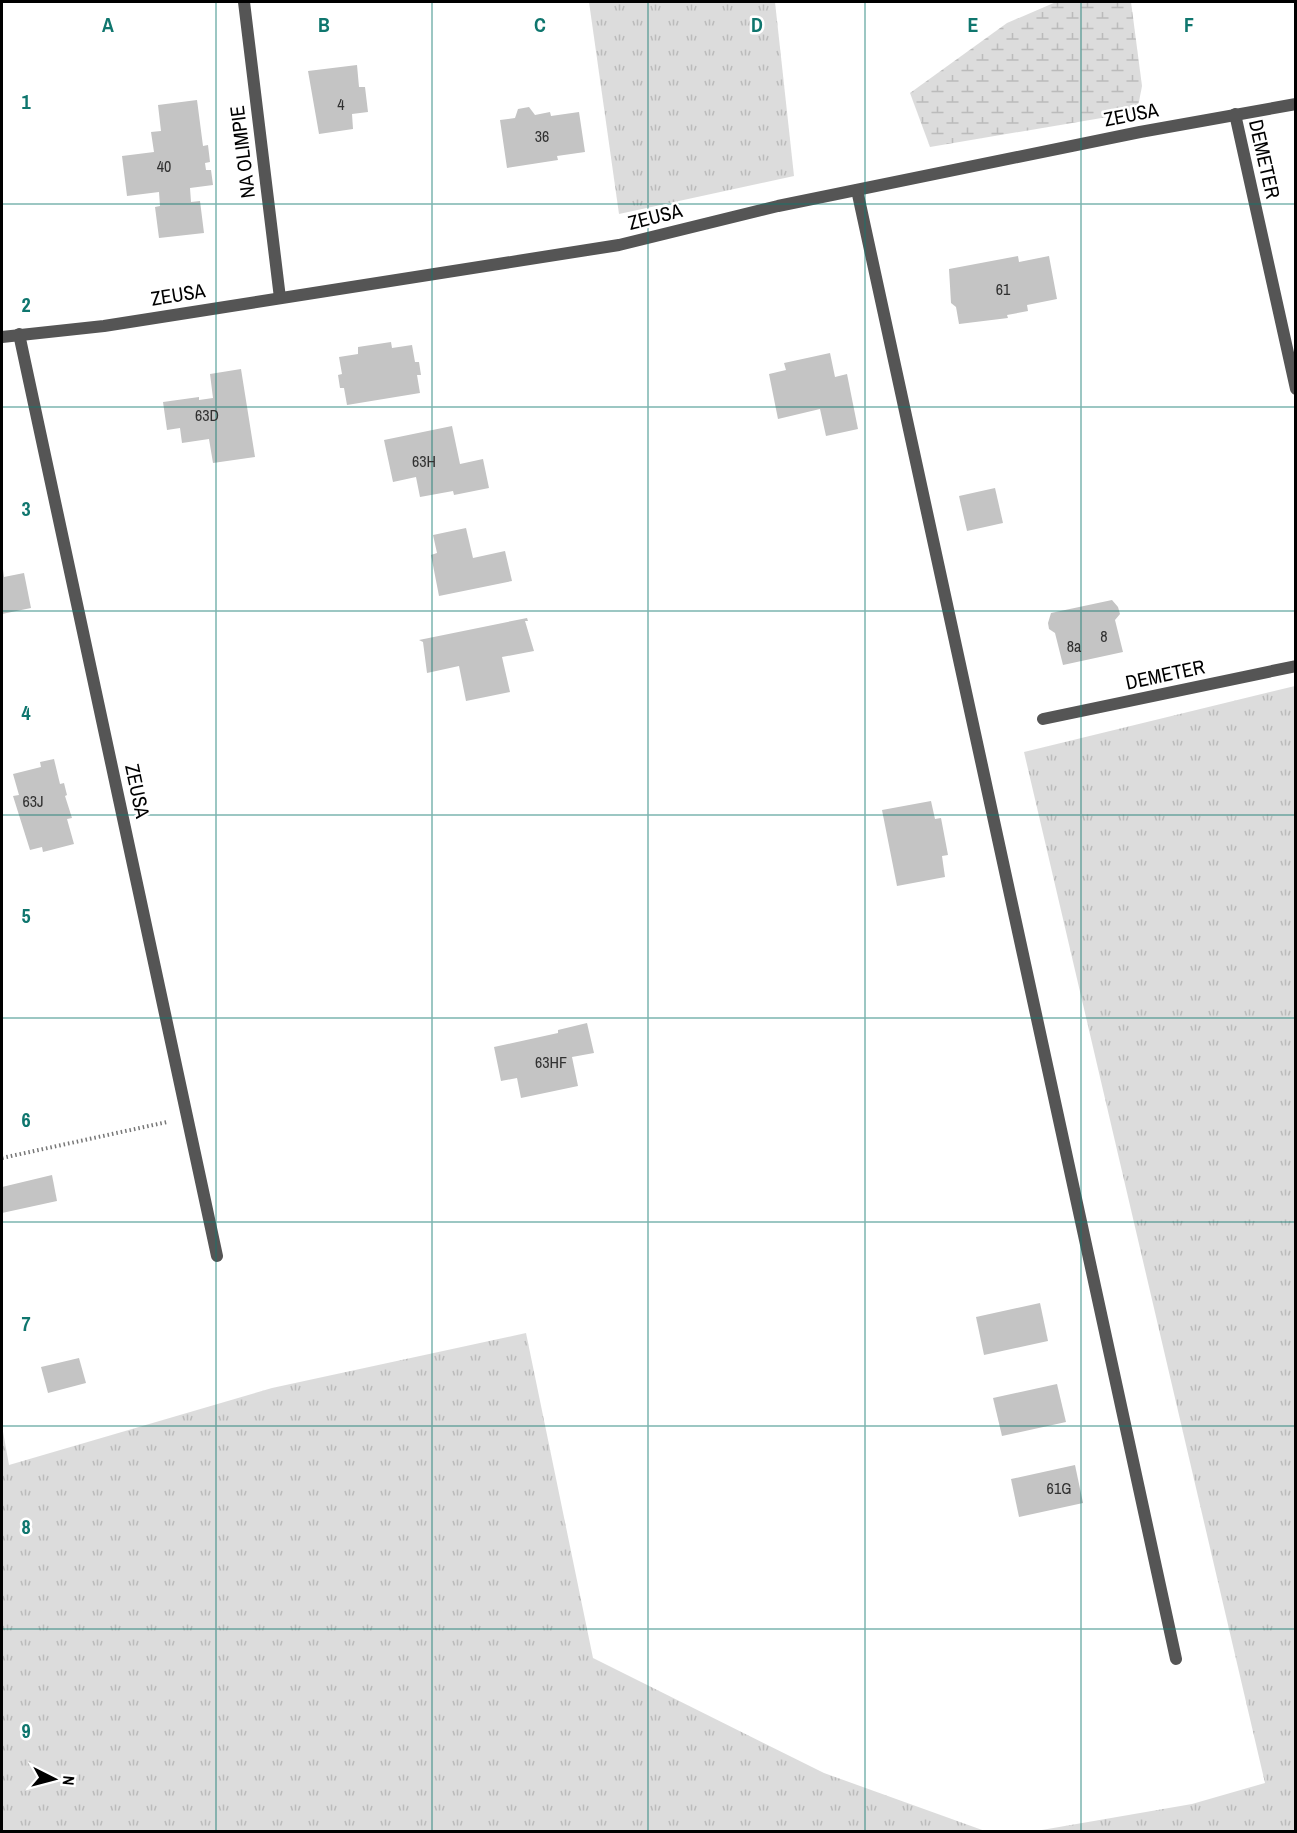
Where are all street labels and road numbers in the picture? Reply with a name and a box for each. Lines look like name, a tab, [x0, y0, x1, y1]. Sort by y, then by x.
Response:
street label: ZEUSA	[1102, 96, 1160, 132]
street label: NA OLIMPIE	[223, 104, 261, 200]
street label: DEMETER	[1243, 117, 1287, 201]
street label: ZEUSA	[625, 196, 685, 236]
street label: ZEUSA	[149, 276, 207, 312]
street label: DEMETER	[1123, 652, 1207, 696]
street label: ZEUSA	[119, 761, 157, 821]

